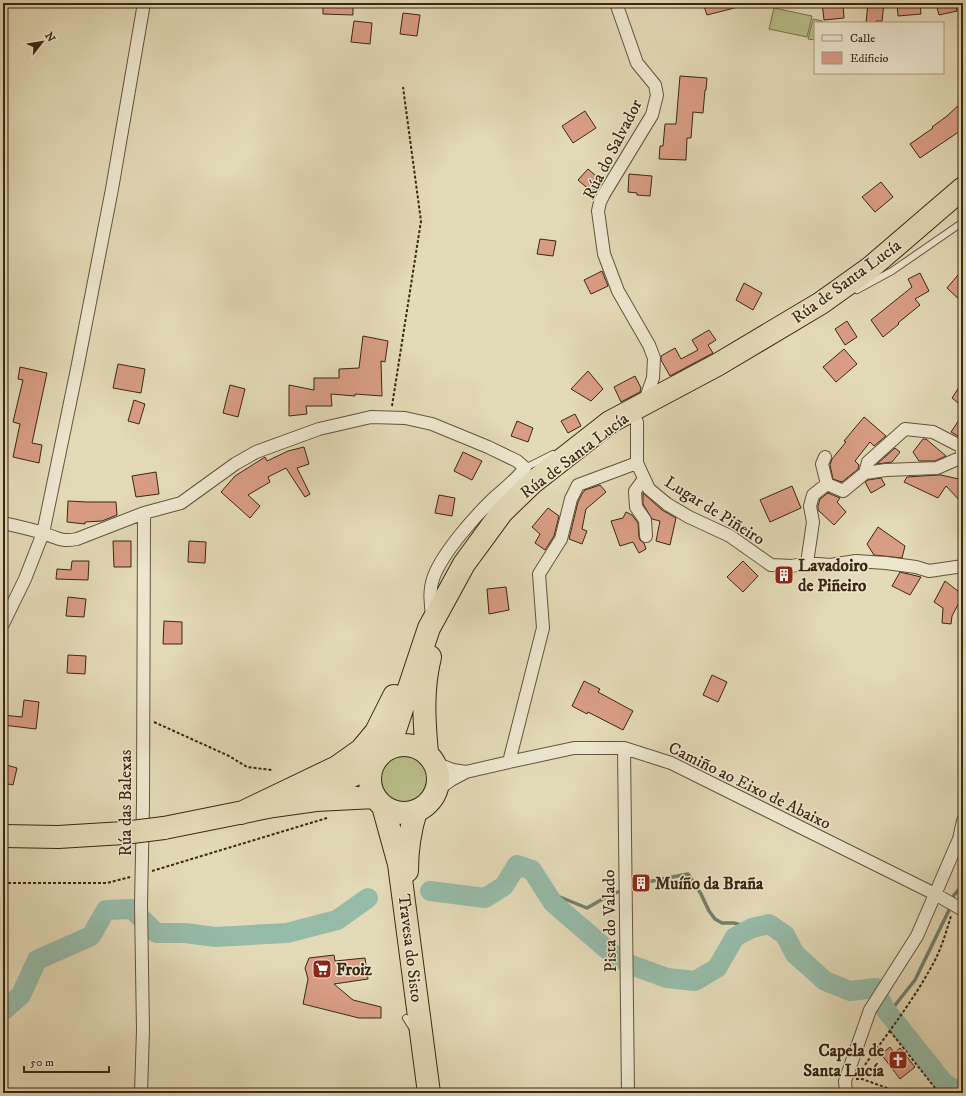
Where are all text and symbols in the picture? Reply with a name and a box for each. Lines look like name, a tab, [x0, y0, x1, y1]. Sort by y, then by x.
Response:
north arrow	[22, 22, 62, 62]
legend	[814, 22, 944, 74]
text: N	[41, 30, 58, 45]
text: Calle	[850, 31, 875, 46]
text: Edificio	[850, 51, 889, 66]
street label: Rúa do Salvador	[578, 95, 648, 203]
street label: Rúa de Santa Lucía	[787, 234, 906, 329]
street label: Rúa de Santa Lucía	[516, 407, 634, 504]
street label: Lugar de Piñeiro	[660, 471, 769, 550]
place label: Lavadoiro de Piñeiro	[798, 555, 868, 597]
building icon: Lavadoiro de Piñeiro	[773, 564, 795, 586]
street label: Camiño ao Eixo de Abaixo	[665, 737, 834, 835]
street label: Rúa das Balexas	[115, 749, 137, 856]
street label: Pista do Valado	[598, 869, 622, 972]
building icon: Muíño da Braña	[630, 872, 652, 894]
place label: Muíño da Braña	[655, 873, 764, 895]
street label: Travesa do Sisto	[392, 893, 428, 1003]
supermarket icon: Froiz	[311, 958, 333, 980]
place label: Froiz	[336, 959, 373, 981]
place label: Capela de Santa Lucía	[803, 1040, 885, 1082]
scale bar	[24, 1048, 109, 1074]
church icon: Capela de Santa Lucía	[887, 1049, 909, 1071]
text: 50 m	[30, 1055, 54, 1070]

